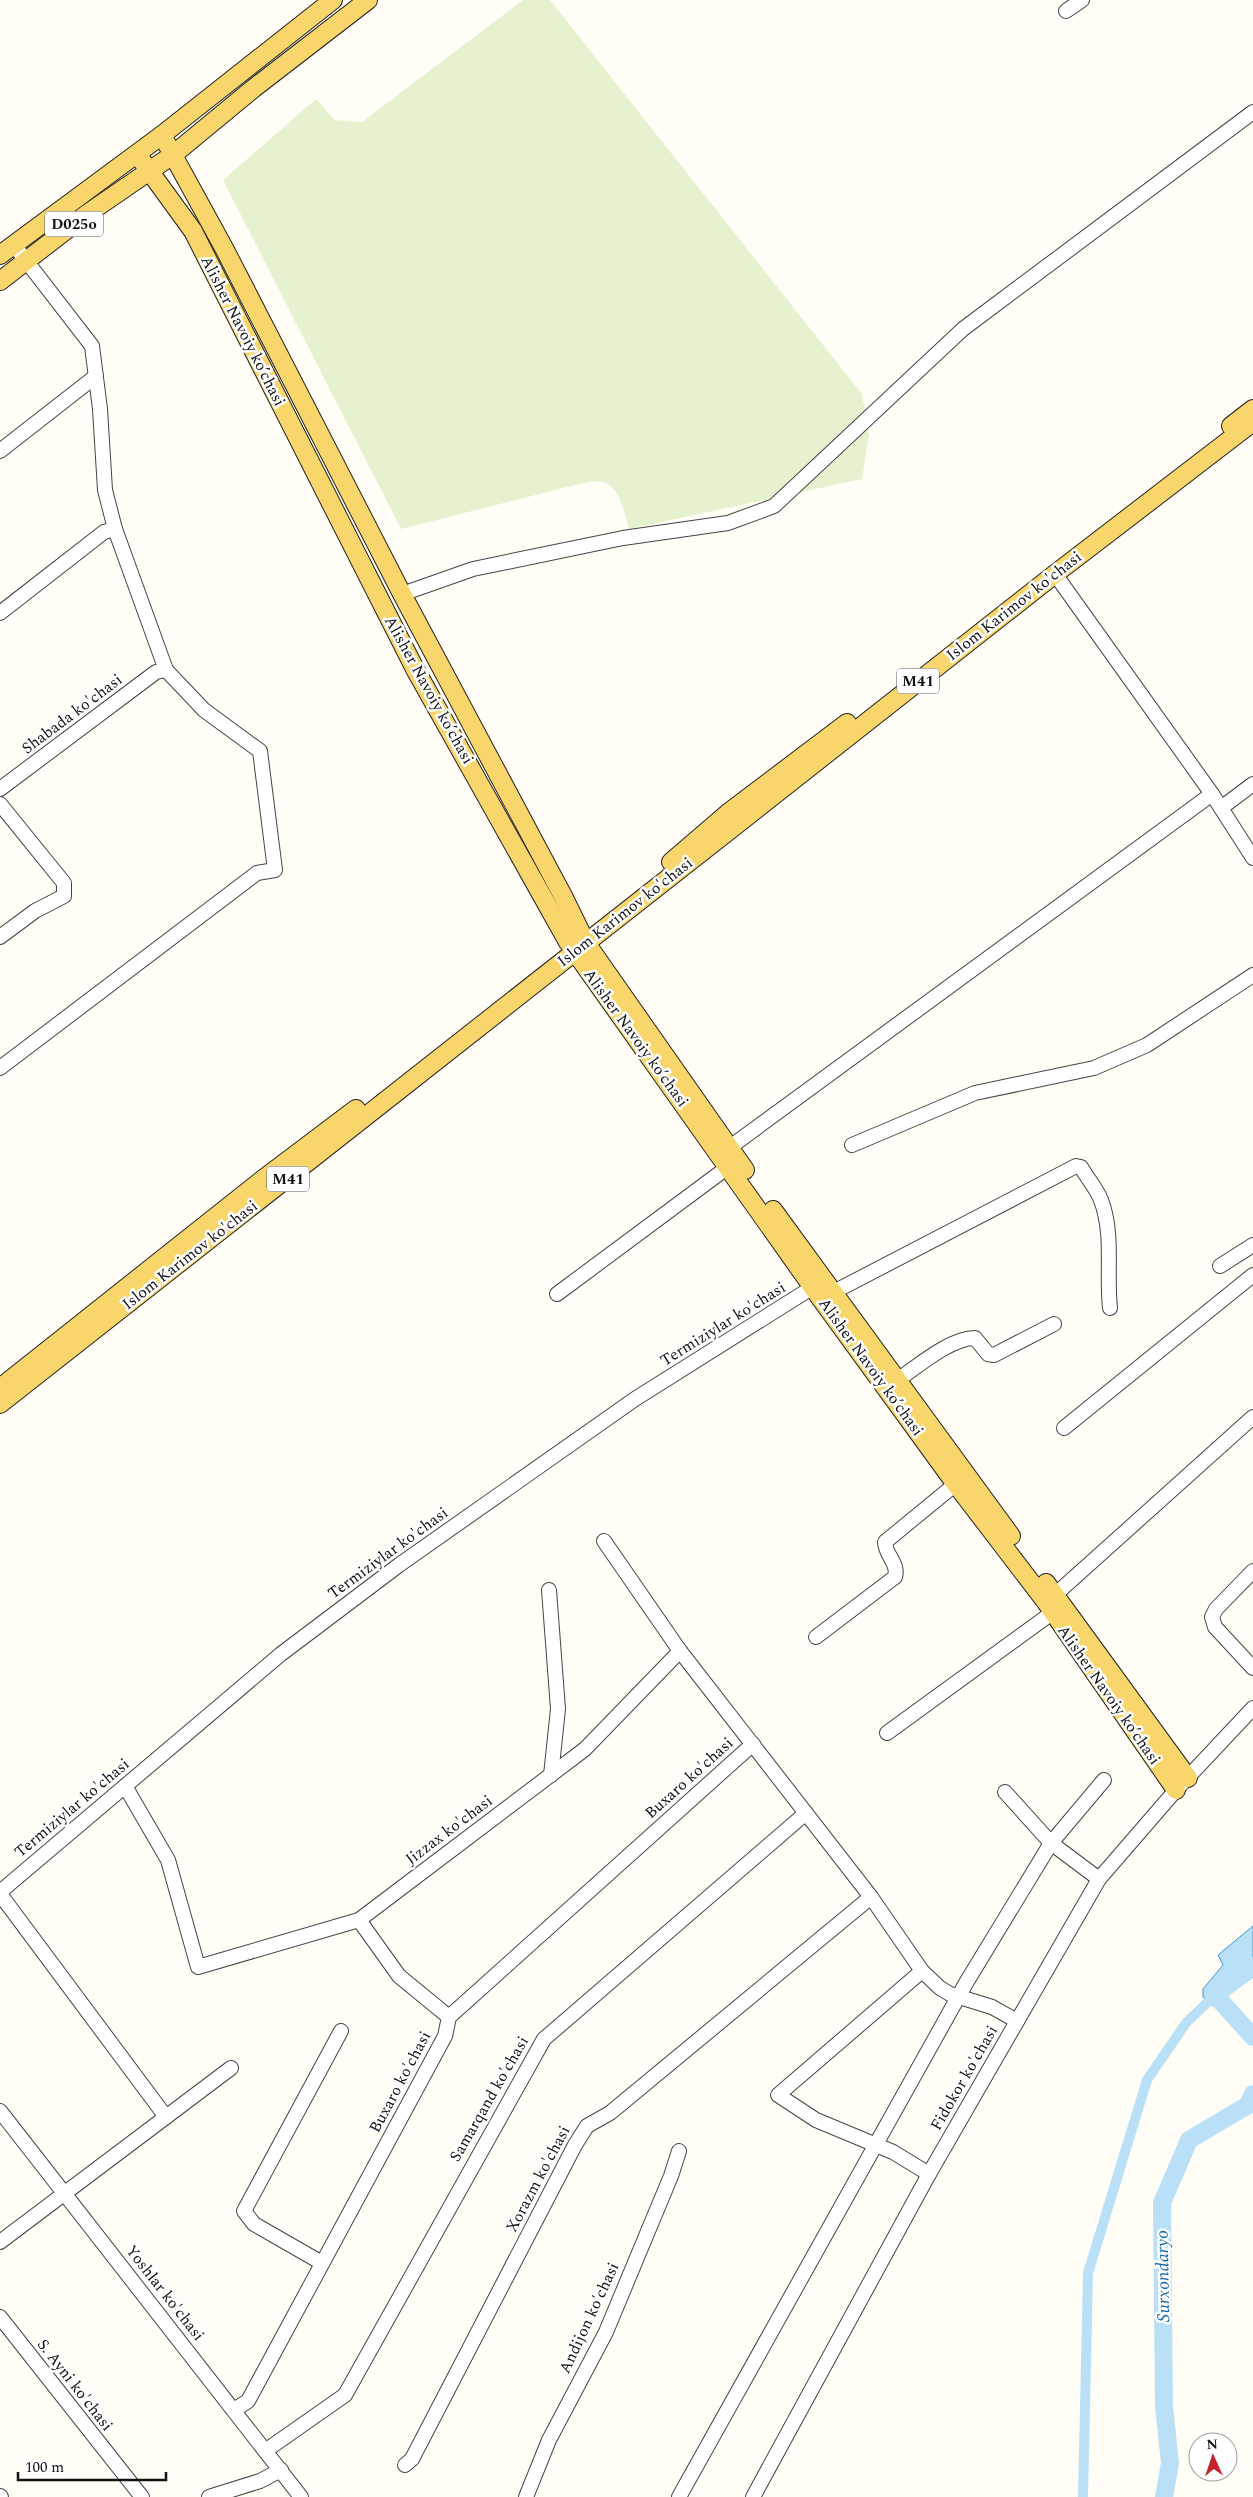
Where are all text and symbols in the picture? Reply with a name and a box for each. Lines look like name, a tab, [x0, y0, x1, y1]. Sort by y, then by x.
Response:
road number: D025o	[45, 212, 103, 236]
street label: Alisher Navoiy ko’chasi	[195, 252, 291, 410]
street label: Islom Karimov ko'chasi	[941, 545, 1087, 667]
street label: Alisher Navoiy ko’chasi	[378, 612, 480, 768]
street label: Shabada ko'chasi	[16, 668, 128, 760]
road number: M41	[897, 668, 939, 694]
street label: Islom Karimov ko'chasi	[552, 851, 698, 973]
street label: Alisher Navoiy ko’chasi	[577, 964, 695, 1112]
road number: M41	[267, 1166, 309, 1192]
street label: Islom Karimov ko'chasi	[117, 1194, 263, 1316]
street label: Termiziylar ko'chasi	[656, 1276, 790, 1372]
street label: Alisher Navoiy ko’chasi	[812, 1293, 930, 1441]
street label: Termiziylar ko'chasi	[323, 1501, 453, 1605]
street label: Alisher Navoiy ko’chasi	[1052, 1620, 1166, 1770]
street label: Buxaro ko'chasi	[639, 1732, 739, 1824]
street label: Termiziylar ko'chasi	[9, 1753, 135, 1863]
street label: Jizzax ko'chasi	[400, 1789, 498, 1871]
street label: Fidokor ko'chasi	[924, 2021, 1004, 2135]
street label: Buxaro ko'chasi	[363, 2027, 437, 2137]
street label: Samarqand ko'chasi	[443, 2032, 535, 2166]
street label: Xorazm ko'chasi	[500, 2121, 576, 2237]
water label: Surxondaryo	[1149, 2230, 1177, 2322]
street label: Yoshlar ko'chasi	[120, 2240, 210, 2346]
street label: Andijon ko'chasi	[553, 2258, 625, 2378]
street label: S. Ayni ko'chasi	[31, 2334, 119, 2436]
north arrow	[1188, 2432, 1238, 2482]
text: N	[1206, 2434, 1219, 2455]
scale bar	[18, 2450, 165, 2482]
text: 100 m	[25, 2456, 64, 2479]

